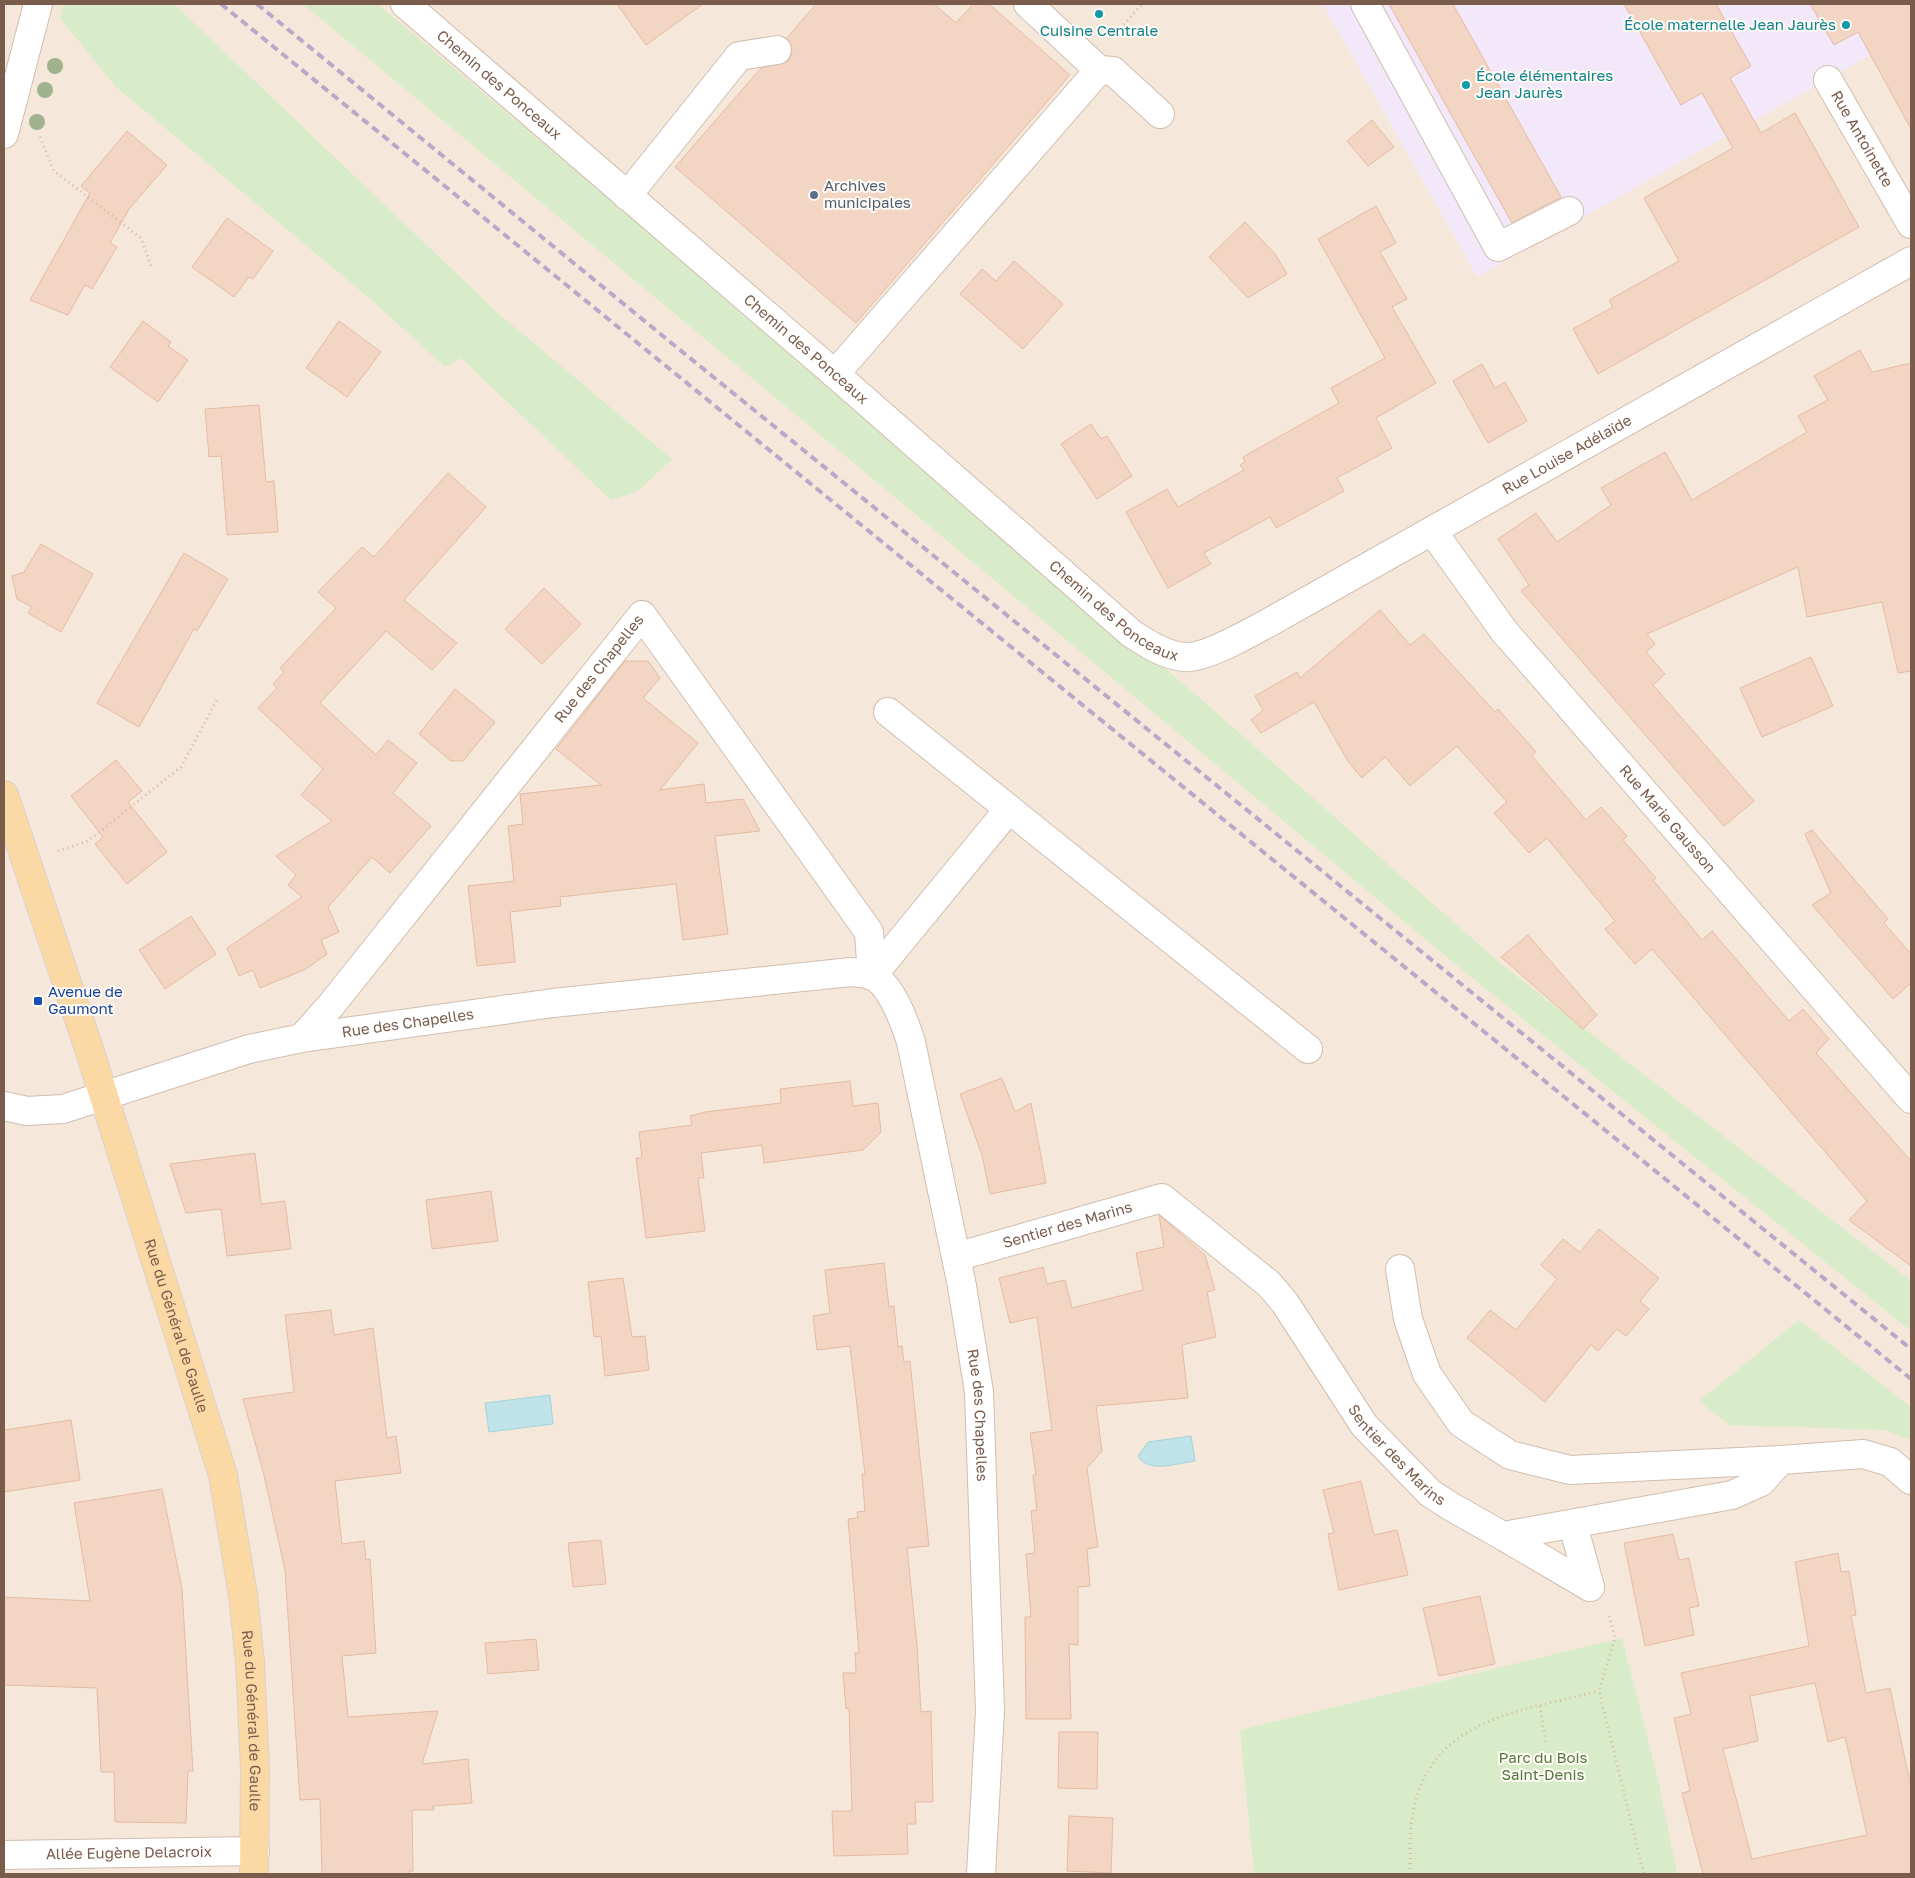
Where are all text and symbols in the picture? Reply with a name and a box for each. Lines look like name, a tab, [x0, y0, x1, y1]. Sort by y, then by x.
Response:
marker: Cuisine Centrale	[1093, 8, 1105, 20]
place label: École maternelle Jean Jaurès	[1624, 15, 1836, 33]
marker: École maternelle Jean Jaurès	[1840, 19, 1852, 31]
place label: Cuisine Centrale	[1040, 21, 1159, 39]
street label: Chemin des Ponceaux	[434, 26, 566, 143]
place label: École élémentaires Jean Jaurès	[1476, 66, 1613, 101]
marker: École élémentaires Jean Jaurès	[1460, 79, 1472, 91]
street label: Rue Antoinette	[1828, 87, 1898, 190]
place label: Archives municipales	[824, 176, 911, 211]
marker: Archives municipales	[808, 189, 820, 201]
street label: Chemin des Ponceaux	[741, 290, 873, 407]
street label: Rue Louise Adélaïde	[1499, 410, 1635, 497]
street label: Chemin des Ponceaux	[1046, 556, 1180, 664]
street label: Rue des Chapelles	[550, 610, 647, 726]
street label: Rue Marie Gausson	[1616, 761, 1720, 876]
place label: Avenue de Gaumont	[48, 982, 123, 1017]
marker: Avenue de Gaumont	[32, 995, 44, 1007]
street label: Rue des Chapelles	[341, 1004, 475, 1040]
street label: Sentier des Marins	[1000, 1197, 1134, 1251]
street label: Rue du Général de Gaulle	[141, 1236, 213, 1415]
street label: Rue des Chapelles	[964, 1347, 992, 1482]
street label: Sentier des Marins	[1345, 1401, 1449, 1509]
street label: Rue du Général de Gaulle	[239, 1629, 265, 1812]
park label: Parc du Bois Saint-Denis	[1499, 1748, 1587, 1783]
street label: Allée Eugène Delacroix	[46, 1842, 212, 1862]

